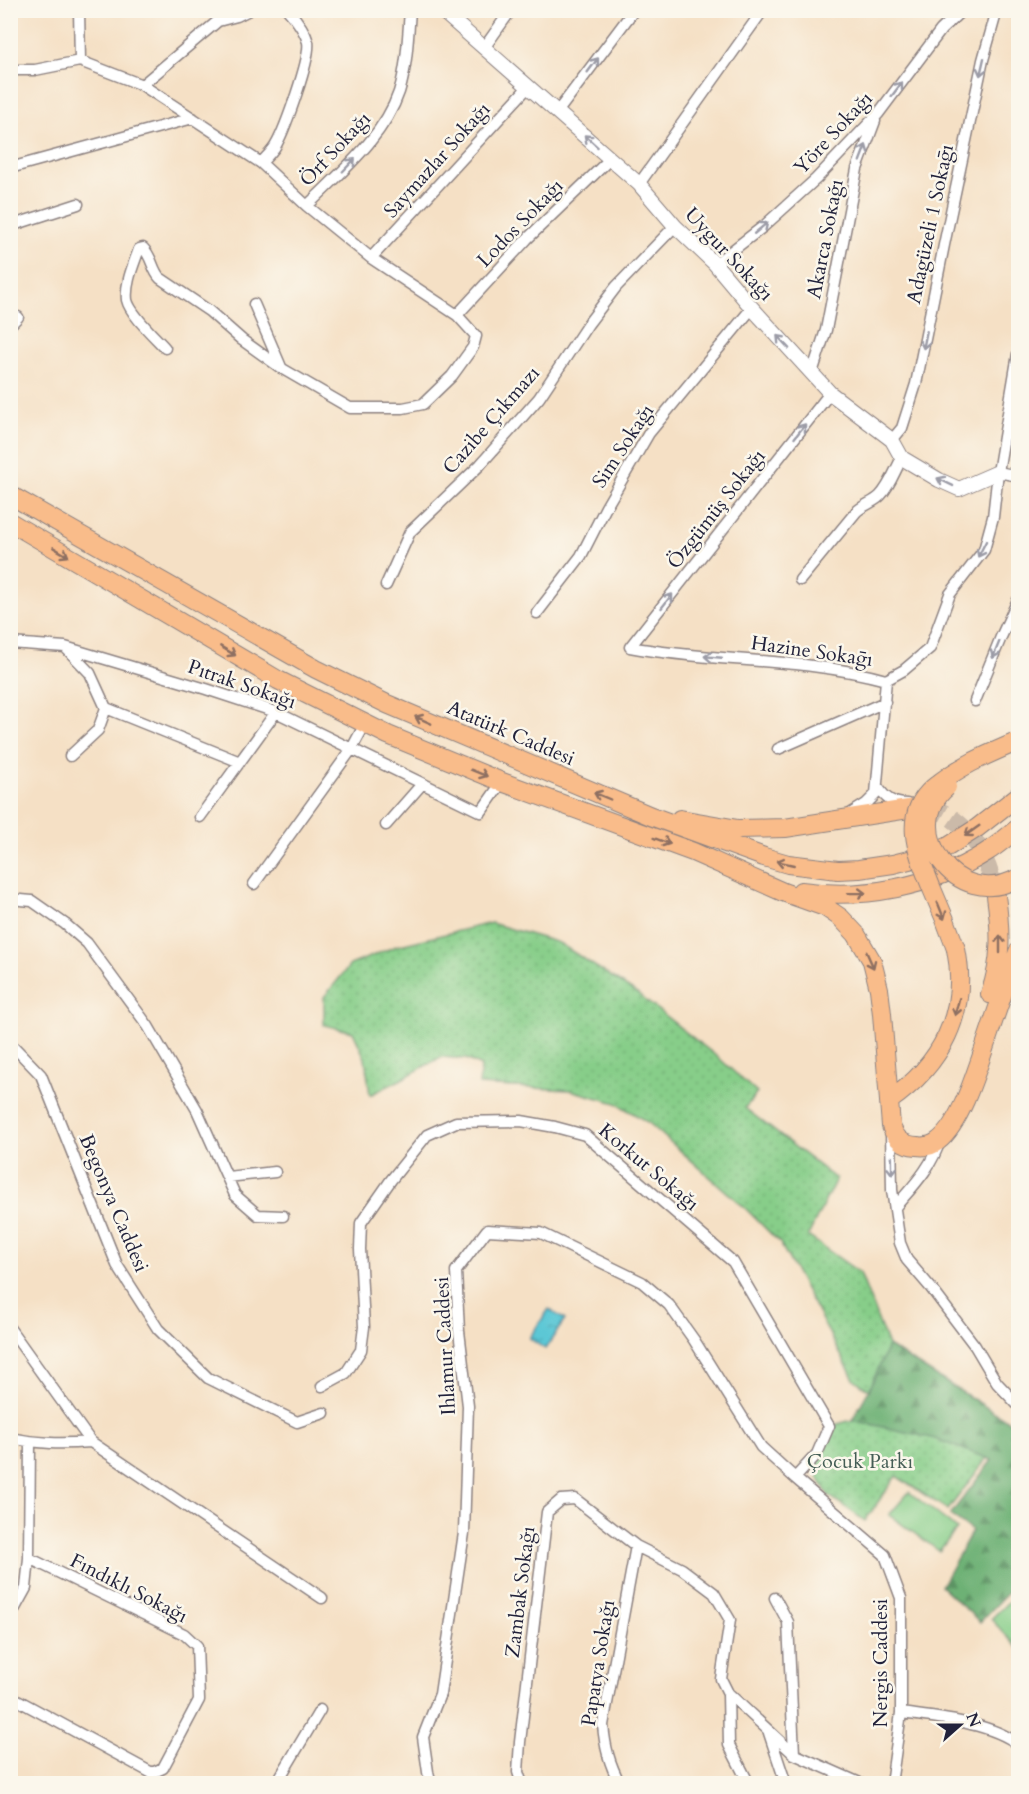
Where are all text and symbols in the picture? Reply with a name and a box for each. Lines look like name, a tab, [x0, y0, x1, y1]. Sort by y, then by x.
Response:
one-way arrow	[587, 57, 599, 73]
one-way arrow	[976, 57, 987, 76]
one-way arrow	[890, 81, 903, 97]
street label: Yöre Sokağı	[787, 85, 879, 180]
street label: Saymazlar Sokağı	[378, 96, 497, 224]
street label: Örf Sokağı	[293, 105, 377, 192]
one-way arrow	[584, 134, 599, 148]
street label: Adagüzeli 1 Sokaḡı	[900, 141, 960, 306]
one-way arrow	[858, 144, 869, 163]
one-way arrow	[342, 157, 356, 172]
street label: Lodos Sokağı	[471, 173, 569, 273]
street label: Akarca Sokağı	[800, 177, 850, 301]
street label: Uygur Sokağı	[679, 201, 780, 307]
one-way arrow	[753, 221, 768, 235]
one-way arrow	[919, 330, 930, 349]
one-way arrow	[777, 335, 791, 350]
street label: Cazibe Çıkmazı	[436, 360, 546, 480]
street label: Sim Sokağı	[586, 399, 660, 493]
one-way arrow	[794, 424, 807, 440]
street label: Özgümüş Sokağı	[661, 443, 772, 575]
one-way arrow	[936, 476, 954, 488]
one-way arrow	[976, 540, 987, 558]
one-way arrow	[52, 546, 69, 558]
one-way arrow	[660, 594, 673, 610]
street label: Hazine Sokaḡı	[749, 629, 875, 673]
one-way arrow	[990, 640, 1001, 659]
one-way arrow	[219, 645, 236, 657]
one-way arrow	[704, 651, 724, 662]
street label: Pıtrak Sokağı	[184, 653, 300, 715]
street label: Atatürk Caddesi	[443, 694, 579, 772]
one-way arrow	[414, 714, 432, 725]
one-way arrow	[469, 768, 488, 779]
one-way arrow	[594, 789, 612, 801]
one-way arrow	[964, 825, 981, 837]
one-way arrow	[652, 836, 671, 847]
one-way arrow	[776, 856, 795, 868]
one-way arrow	[847, 887, 867, 899]
one-way arrow	[936, 902, 947, 920]
one-way arrow	[994, 935, 1006, 955]
one-way arrow	[864, 950, 876, 968]
one-way arrow	[950, 997, 962, 1016]
street label: Korkut Sokağı	[593, 1117, 705, 1217]
street label: Begonya Caddesi	[73, 1130, 155, 1276]
one-way arrow	[886, 1156, 897, 1176]
street label: Ihlamur Caddesi	[428, 1276, 462, 1416]
park label: Çocuk Parkı	[807, 1448, 914, 1475]
street label: Zambak Sokağı	[499, 1524, 542, 1659]
street label: Fındıklı Sokağı	[66, 1547, 193, 1629]
street label: Papatya Sokağı	[575, 1597, 621, 1728]
street label: Nergis Caddesi	[867, 1598, 894, 1727]
north arrow	[930, 1695, 990, 1755]
text: N	[960, 1710, 986, 1731]

